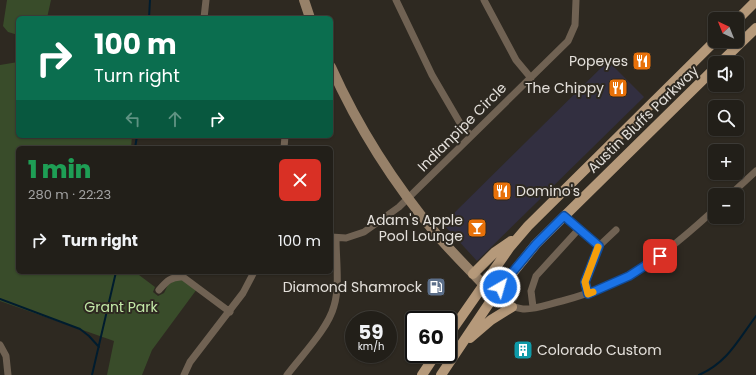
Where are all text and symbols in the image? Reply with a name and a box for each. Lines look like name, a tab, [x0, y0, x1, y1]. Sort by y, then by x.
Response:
north arrow	[708, 12, 744, 48]
map controls	[708, 12, 744, 224]
text: 100 m	[94, 25, 177, 64]
icon: right	[28, 32, 80, 84]
restaurant icon: Popeyes	[631, 50, 653, 72]
place label: Popeyes	[569, 51, 628, 71]
button: sound	[708, 56, 744, 92]
street label: Austin Bluffs Parkway	[583, 61, 703, 177]
text: Turn right	[94, 63, 180, 88]
restaurant icon: The Chippy	[607, 77, 629, 99]
street label: Indianpipe Circle	[413, 78, 511, 176]
place label: The Chippy	[525, 78, 604, 98]
button: search	[708, 100, 744, 136]
icon: left	[122, 108, 144, 130]
icon: ahead	[164, 108, 186, 130]
icon: right	[206, 108, 228, 130]
button: +	[708, 144, 744, 180]
text: 1 min	[28, 153, 91, 186]
button: close	[279, 159, 321, 201]
restaurant icon: Domino's	[491, 180, 513, 202]
place label: Domino's	[516, 181, 580, 201]
text: 280 m · 22:23	[28, 185, 111, 204]
button: −	[708, 188, 744, 224]
place label: Adam's Apple Pool Lounge	[366, 210, 463, 246]
bar icon: Adam's Apple Pool Lounge	[466, 217, 488, 239]
icon: right	[28, 229, 50, 251]
text: Turn right	[62, 230, 138, 251]
text: 100 m	[278, 230, 321, 251]
pin	[643, 239, 677, 273]
icon: arrive	[649, 245, 671, 267]
position arrow	[479, 266, 521, 308]
fuel station icon: Diamond Shamrock	[425, 276, 447, 298]
place label: Diamond Shamrock	[283, 277, 423, 297]
park label: Grant Park	[84, 297, 158, 317]
speed limit sign: 60	[405, 311, 457, 363]
text: 59	[358, 318, 384, 346]
text: km/h	[358, 339, 384, 354]
building icon: Colorado Custom	[512, 339, 534, 361]
place label: Colorado Custom	[537, 340, 662, 360]

